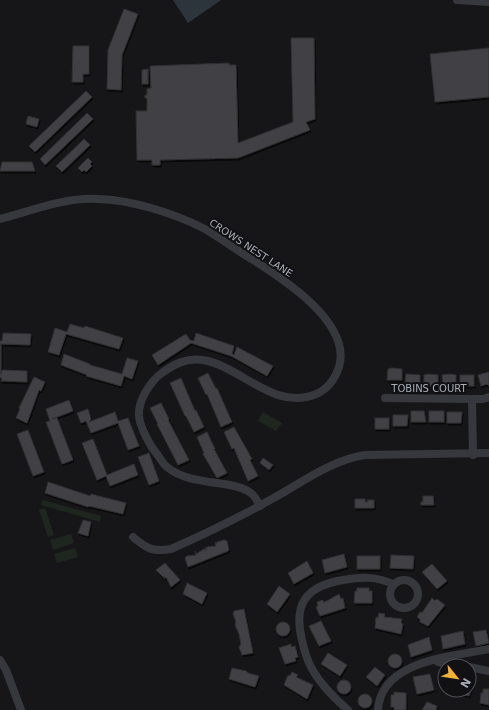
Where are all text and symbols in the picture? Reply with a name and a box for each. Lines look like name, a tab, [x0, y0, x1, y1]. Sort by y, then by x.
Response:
street label: CROWS NEST LANE	[207, 217, 295, 279]
street label: TOBINS COURT	[390, 383, 468, 394]
north arrow	[437, 658, 477, 698]
text: N	[457, 676, 473, 690]

